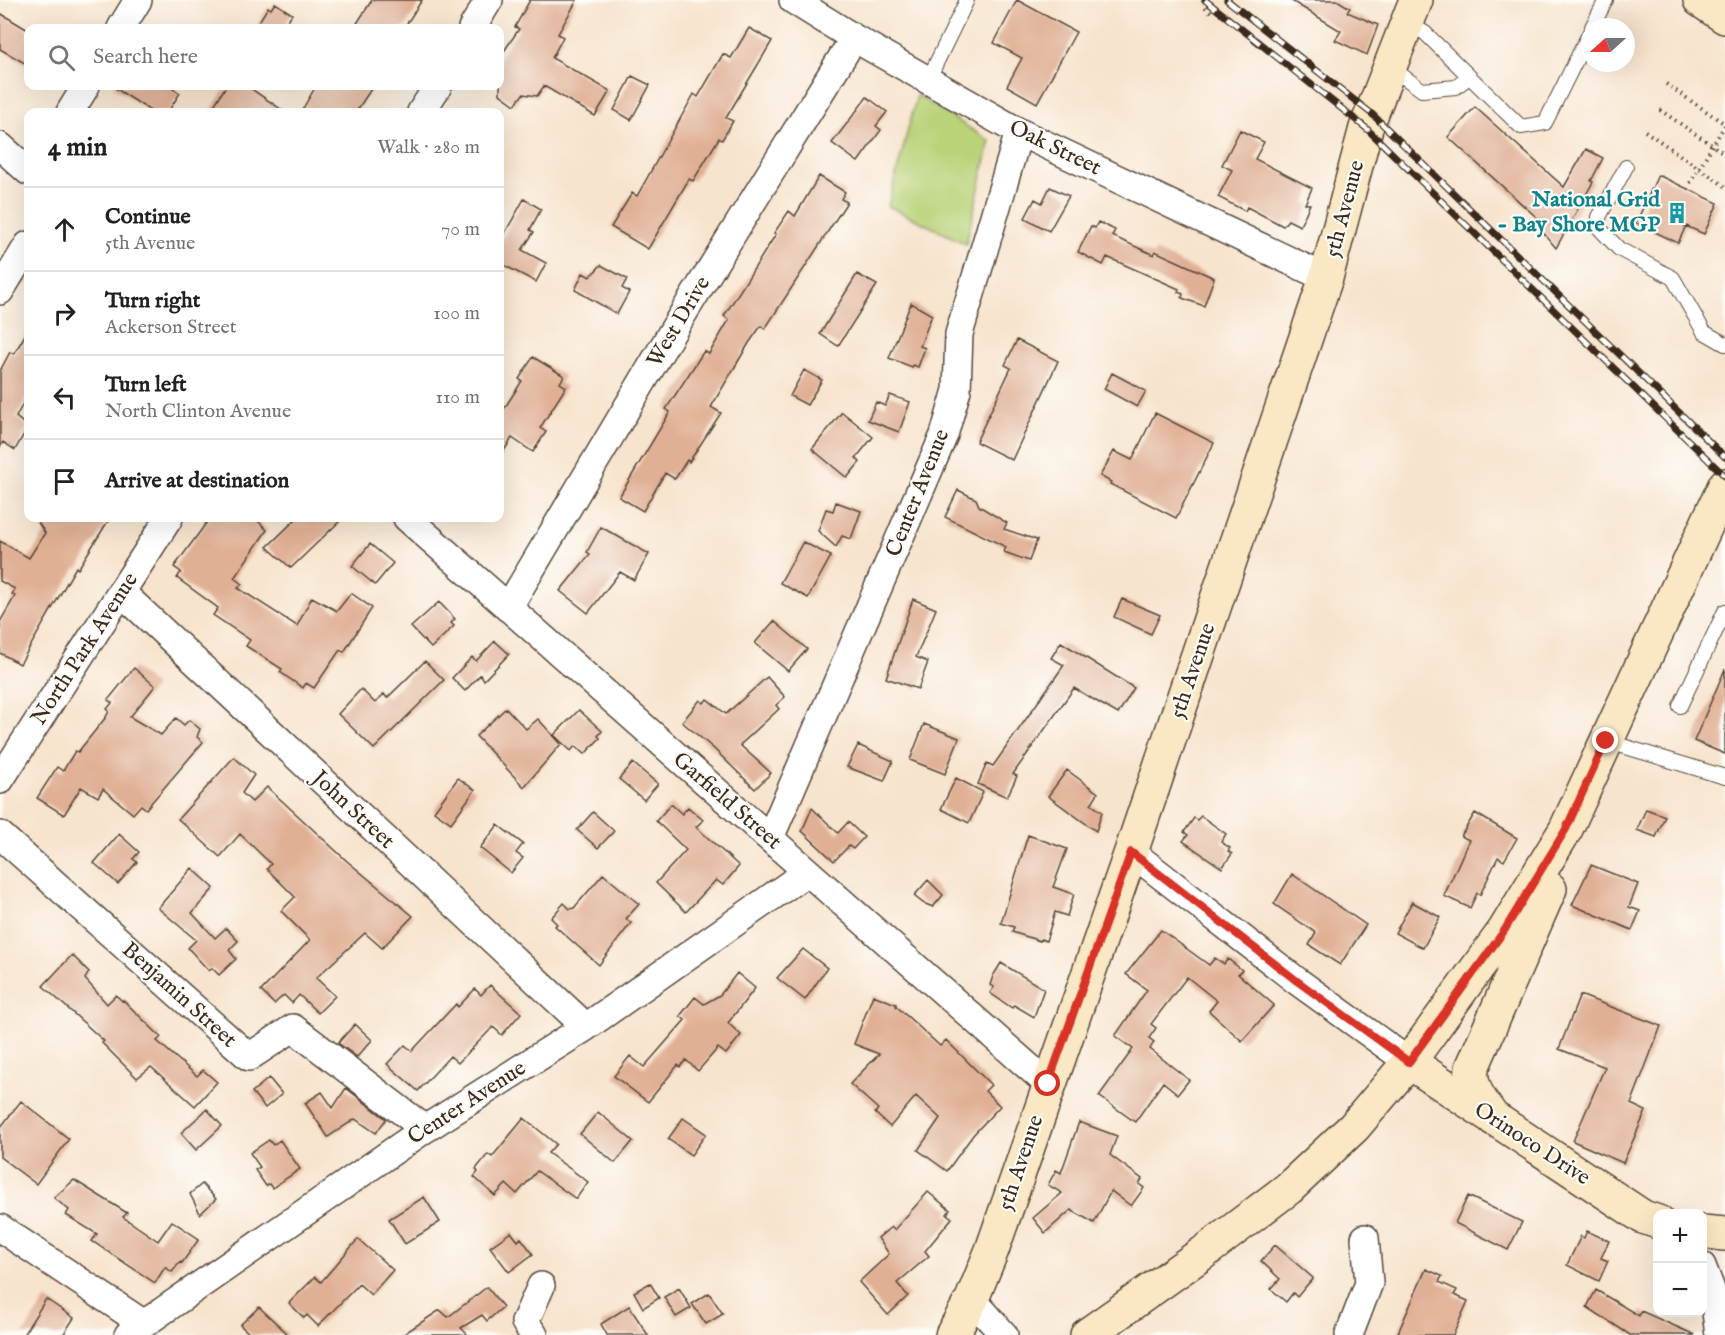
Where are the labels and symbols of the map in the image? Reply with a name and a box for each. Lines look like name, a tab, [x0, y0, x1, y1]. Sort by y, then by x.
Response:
north arrow	[1581, 18, 1635, 72]
street label: Oak Street	[1004, 114, 1106, 182]
street label: 5th Avenue	[1319, 157, 1371, 261]
place label: National Grid - Bay Shore MGP	[1497, 186, 1661, 239]
building icon: National Grid - Bay Shore MGP	[1665, 201, 1689, 225]
street label: West Drive	[641, 271, 717, 373]
street label: Center Avenue	[880, 425, 956, 561]
street label: North Park Avenue	[25, 567, 145, 731]
street label: 5th Avenue	[1164, 620, 1222, 722]
route end	[1592, 727, 1618, 753]
street label: Garfield Street	[667, 746, 788, 856]
street label: John Street	[304, 763, 401, 856]
street label: Benjamin Street	[116, 936, 243, 1054]
street label: Center Avenue	[403, 1054, 531, 1152]
route start	[1034, 1070, 1060, 1096]
street label: Orinoco Drive	[1469, 1096, 1595, 1192]
street label: 5th Avenue	[992, 1112, 1050, 1214]

